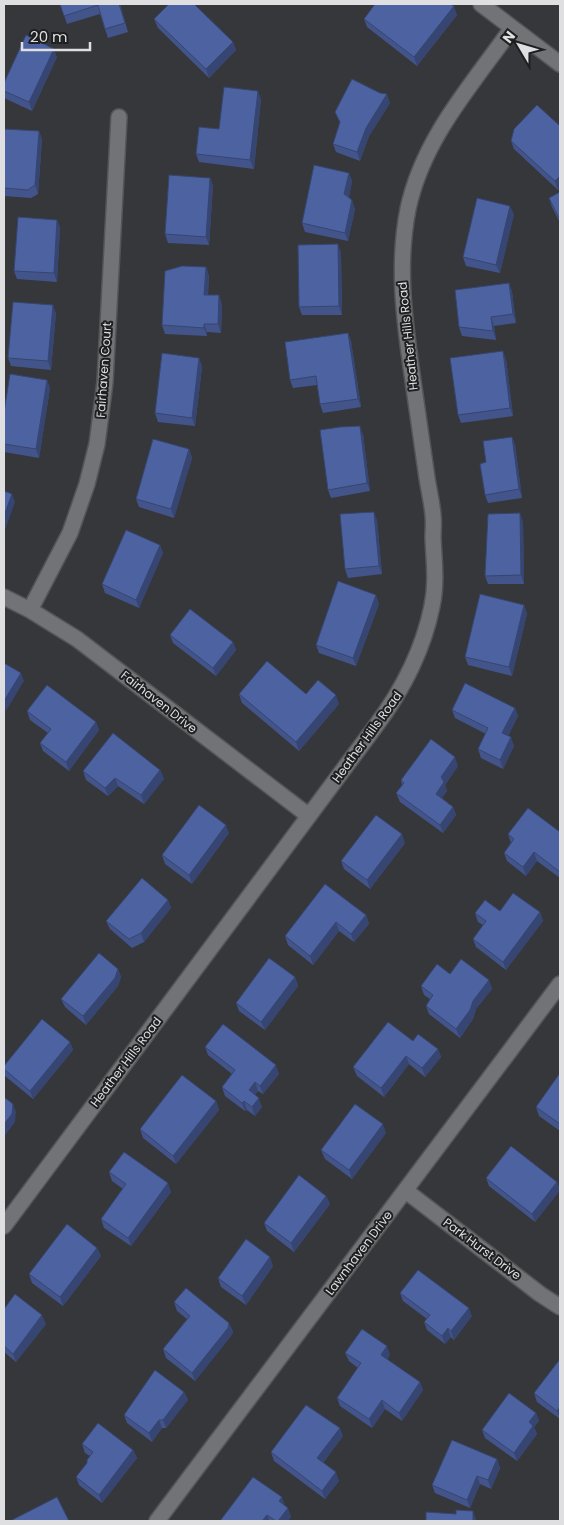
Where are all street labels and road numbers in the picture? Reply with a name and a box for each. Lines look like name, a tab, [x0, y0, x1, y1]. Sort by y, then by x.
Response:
street label: Heather Hills Road	[393, 281, 422, 391]
street label: Fairhaven Court	[92, 322, 115, 418]
street label: Fairhaven Drive	[118, 666, 201, 737]
street label: Heather Hills Road	[328, 688, 405, 786]
street label: Heather Hills Road	[86, 1013, 165, 1110]
street label: Lawnhaven Drive	[321, 1207, 396, 1298]
street label: Park Hurst Drive	[440, 1214, 525, 1283]

